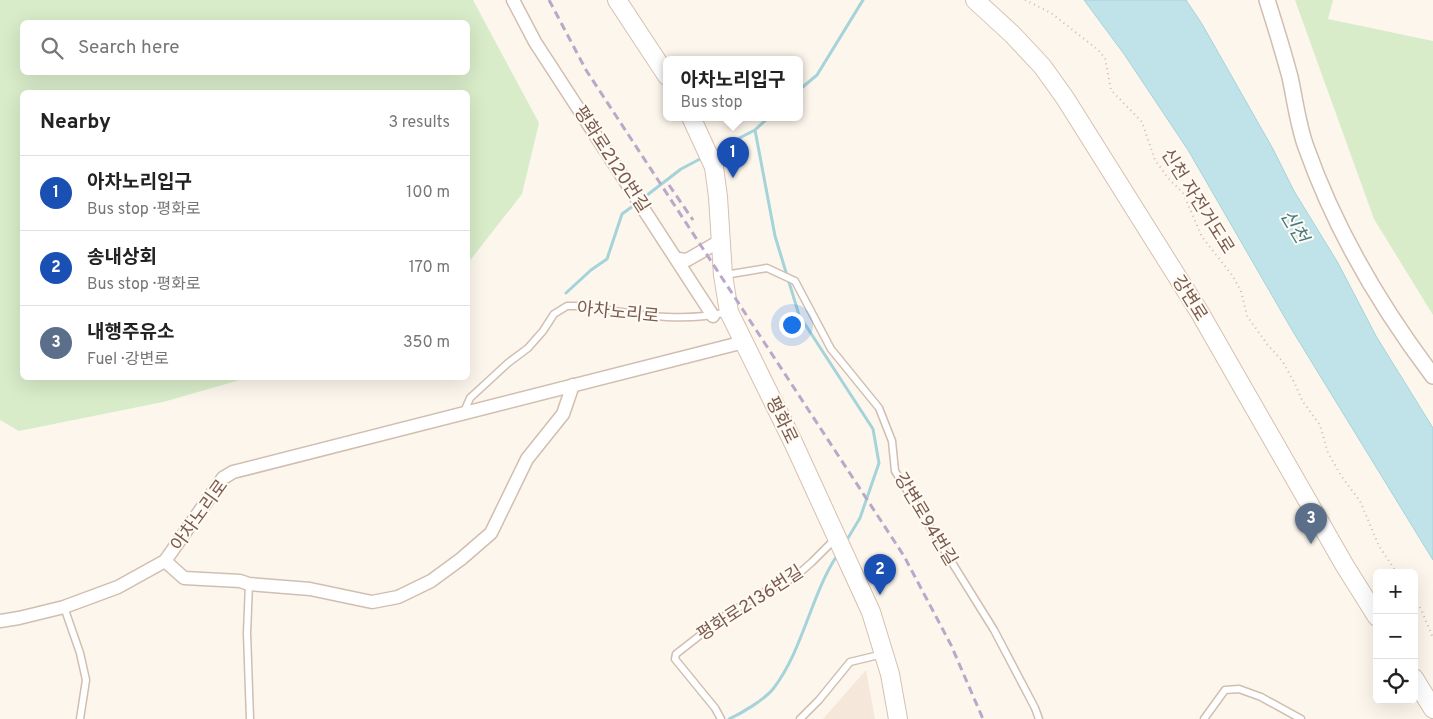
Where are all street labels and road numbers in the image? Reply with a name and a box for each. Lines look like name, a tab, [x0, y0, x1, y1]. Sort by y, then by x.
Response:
street label: 평화로2120번길	[568, 102, 654, 218]
street label: 신천 자전거도로	[1155, 145, 1238, 259]
street label: 강변로	[1166, 272, 1212, 326]
street label: 아차노리로	[575, 298, 660, 329]
street label: 평화로	[759, 393, 802, 448]
street label: 강변로94번길	[888, 469, 962, 571]
street label: 아차노리로	[167, 476, 234, 556]
street label: 평화로2136번길	[693, 561, 808, 647]

